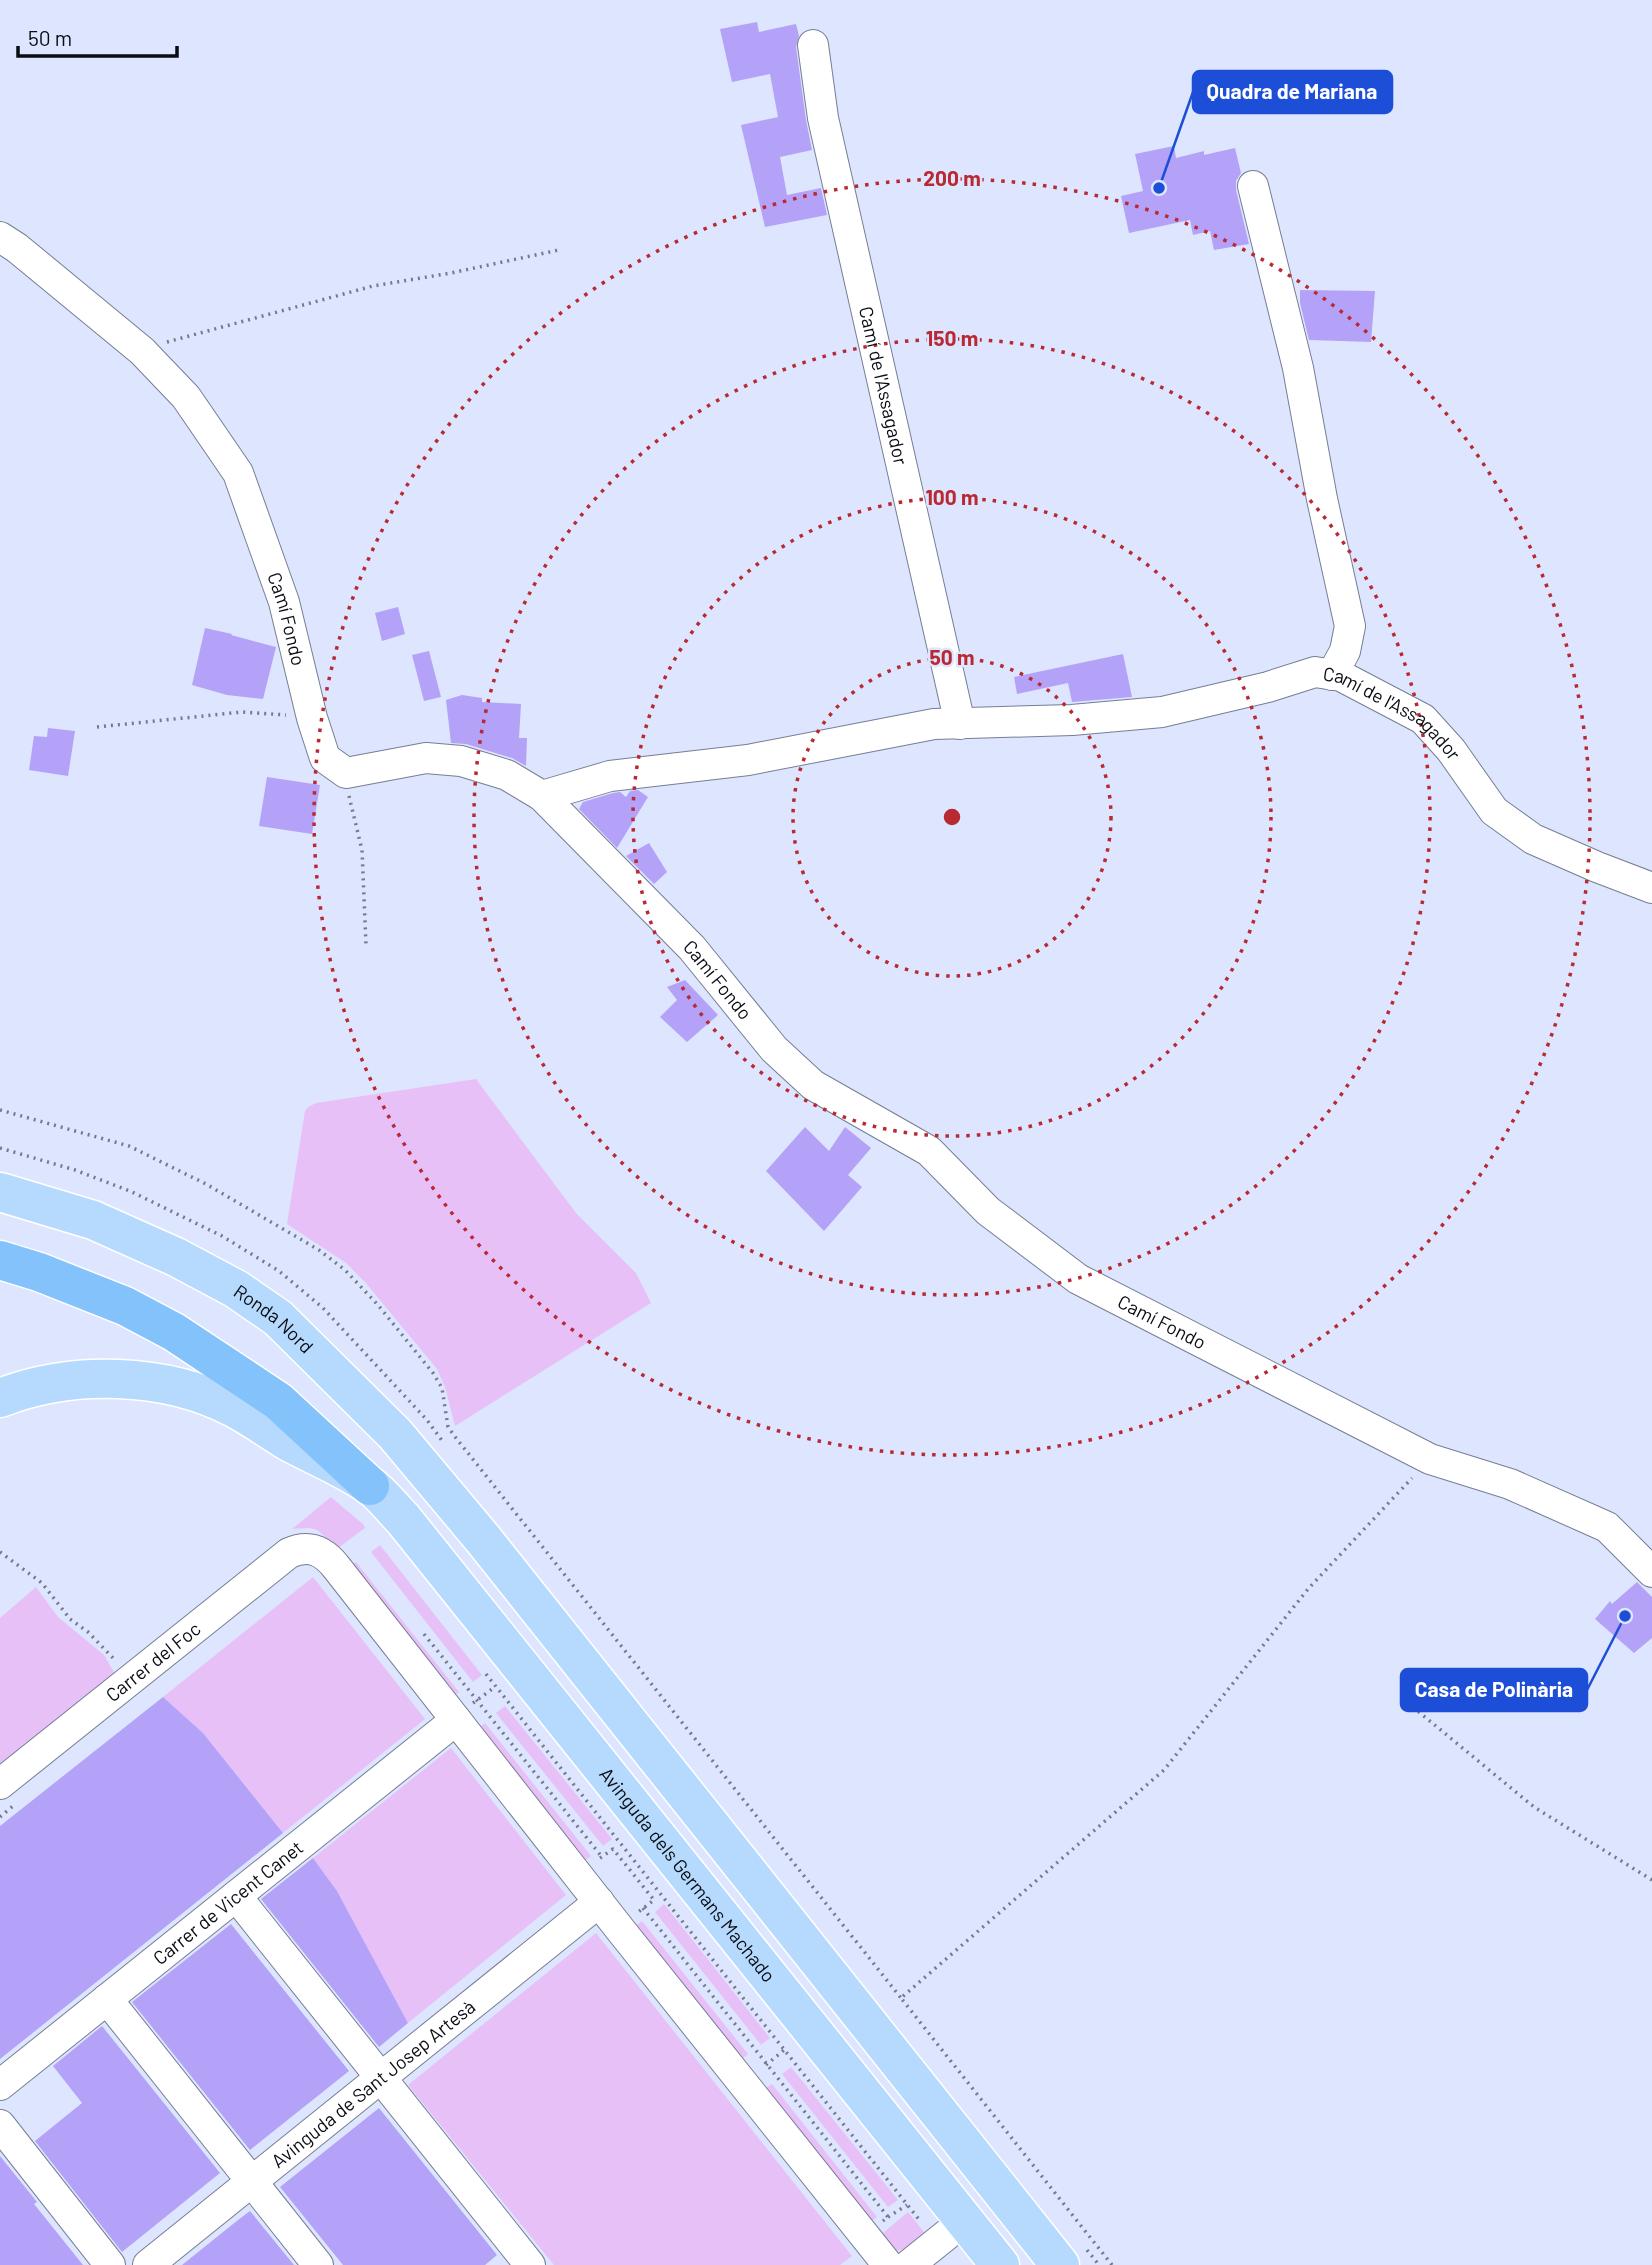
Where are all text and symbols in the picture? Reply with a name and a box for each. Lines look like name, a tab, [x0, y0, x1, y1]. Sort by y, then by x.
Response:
scale bar	[18, 14, 177, 58]
text: 50 m	[28, 25, 72, 50]
callout: Quadra de Mariana	[1193, 71, 1392, 113]
text: Quadra de Mariana	[1207, 78, 1377, 103]
text: 200 m	[923, 165, 981, 190]
street label: Camí de l'Assagador	[855, 304, 913, 467]
text: 150 m	[926, 325, 978, 350]
text: 100 m	[925, 484, 979, 509]
street label: Camí Fondo	[263, 569, 311, 668]
text: 50 m	[929, 644, 975, 669]
street label: Camí de l'Assagador	[1322, 661, 1466, 764]
centre of rings	[940, 805, 964, 829]
street label: Camí Fondo	[679, 935, 757, 1024]
street label: Ronda Nord	[230, 1279, 319, 1358]
street label: Camí Fondo	[1114, 1289, 1210, 1354]
street label: Carrer del Foc	[101, 1616, 205, 1706]
callout: Casa de Polinària	[1401, 1669, 1587, 1711]
text: Casa de Polinària	[1415, 1676, 1573, 1701]
street label: Avinguda dels Germans Machado	[595, 1762, 781, 1986]
street label: Carrer de Vicent Canet	[148, 1835, 307, 1969]
street label: Avinguda de Sant Josep Artesà	[266, 1995, 479, 2172]

